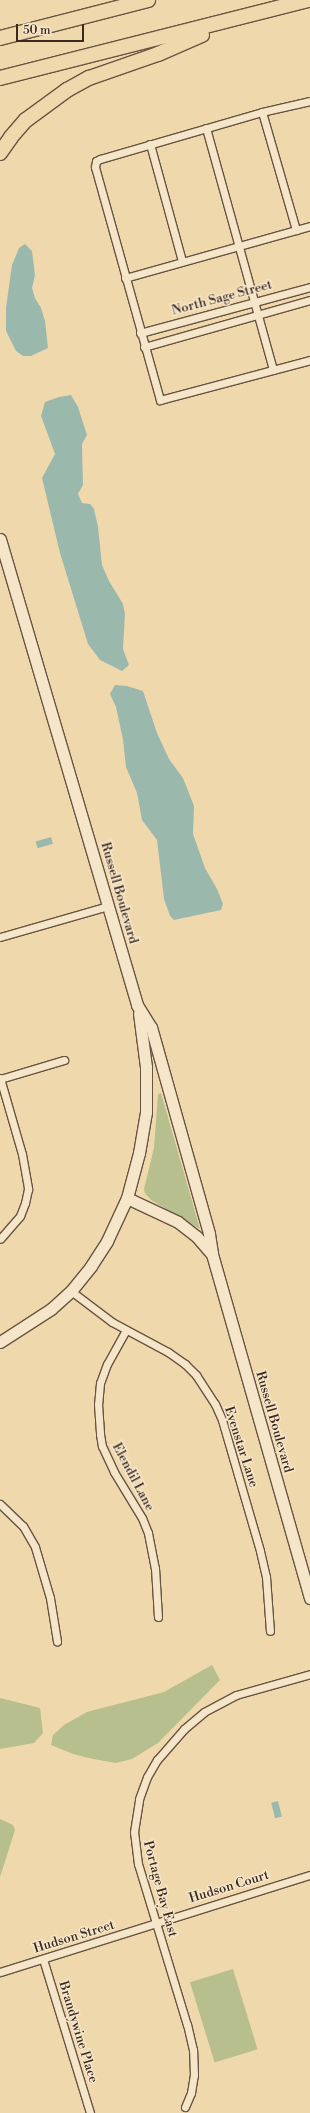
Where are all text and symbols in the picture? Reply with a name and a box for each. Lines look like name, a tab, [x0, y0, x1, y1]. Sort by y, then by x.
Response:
scale bar	[18, 16, 86, 42]
text: 50 m	[23, 23, 51, 38]
street label: North Sage Street	[170, 277, 274, 319]
street label: Russell Boulevard	[97, 840, 141, 946]
street label: Russell Boulevard	[252, 1369, 296, 1475]
street label: Evenstar Lane	[221, 1405, 261, 1489]
street label: Elendil Lane	[109, 1440, 157, 1514]
street label: Portage Bay East	[140, 1839, 180, 1939]
street label: Hudson Court	[187, 1867, 271, 1907]
street label: Hudson Street	[32, 1917, 116, 1957]
street label: Brandywine Place	[55, 1979, 101, 2085]

